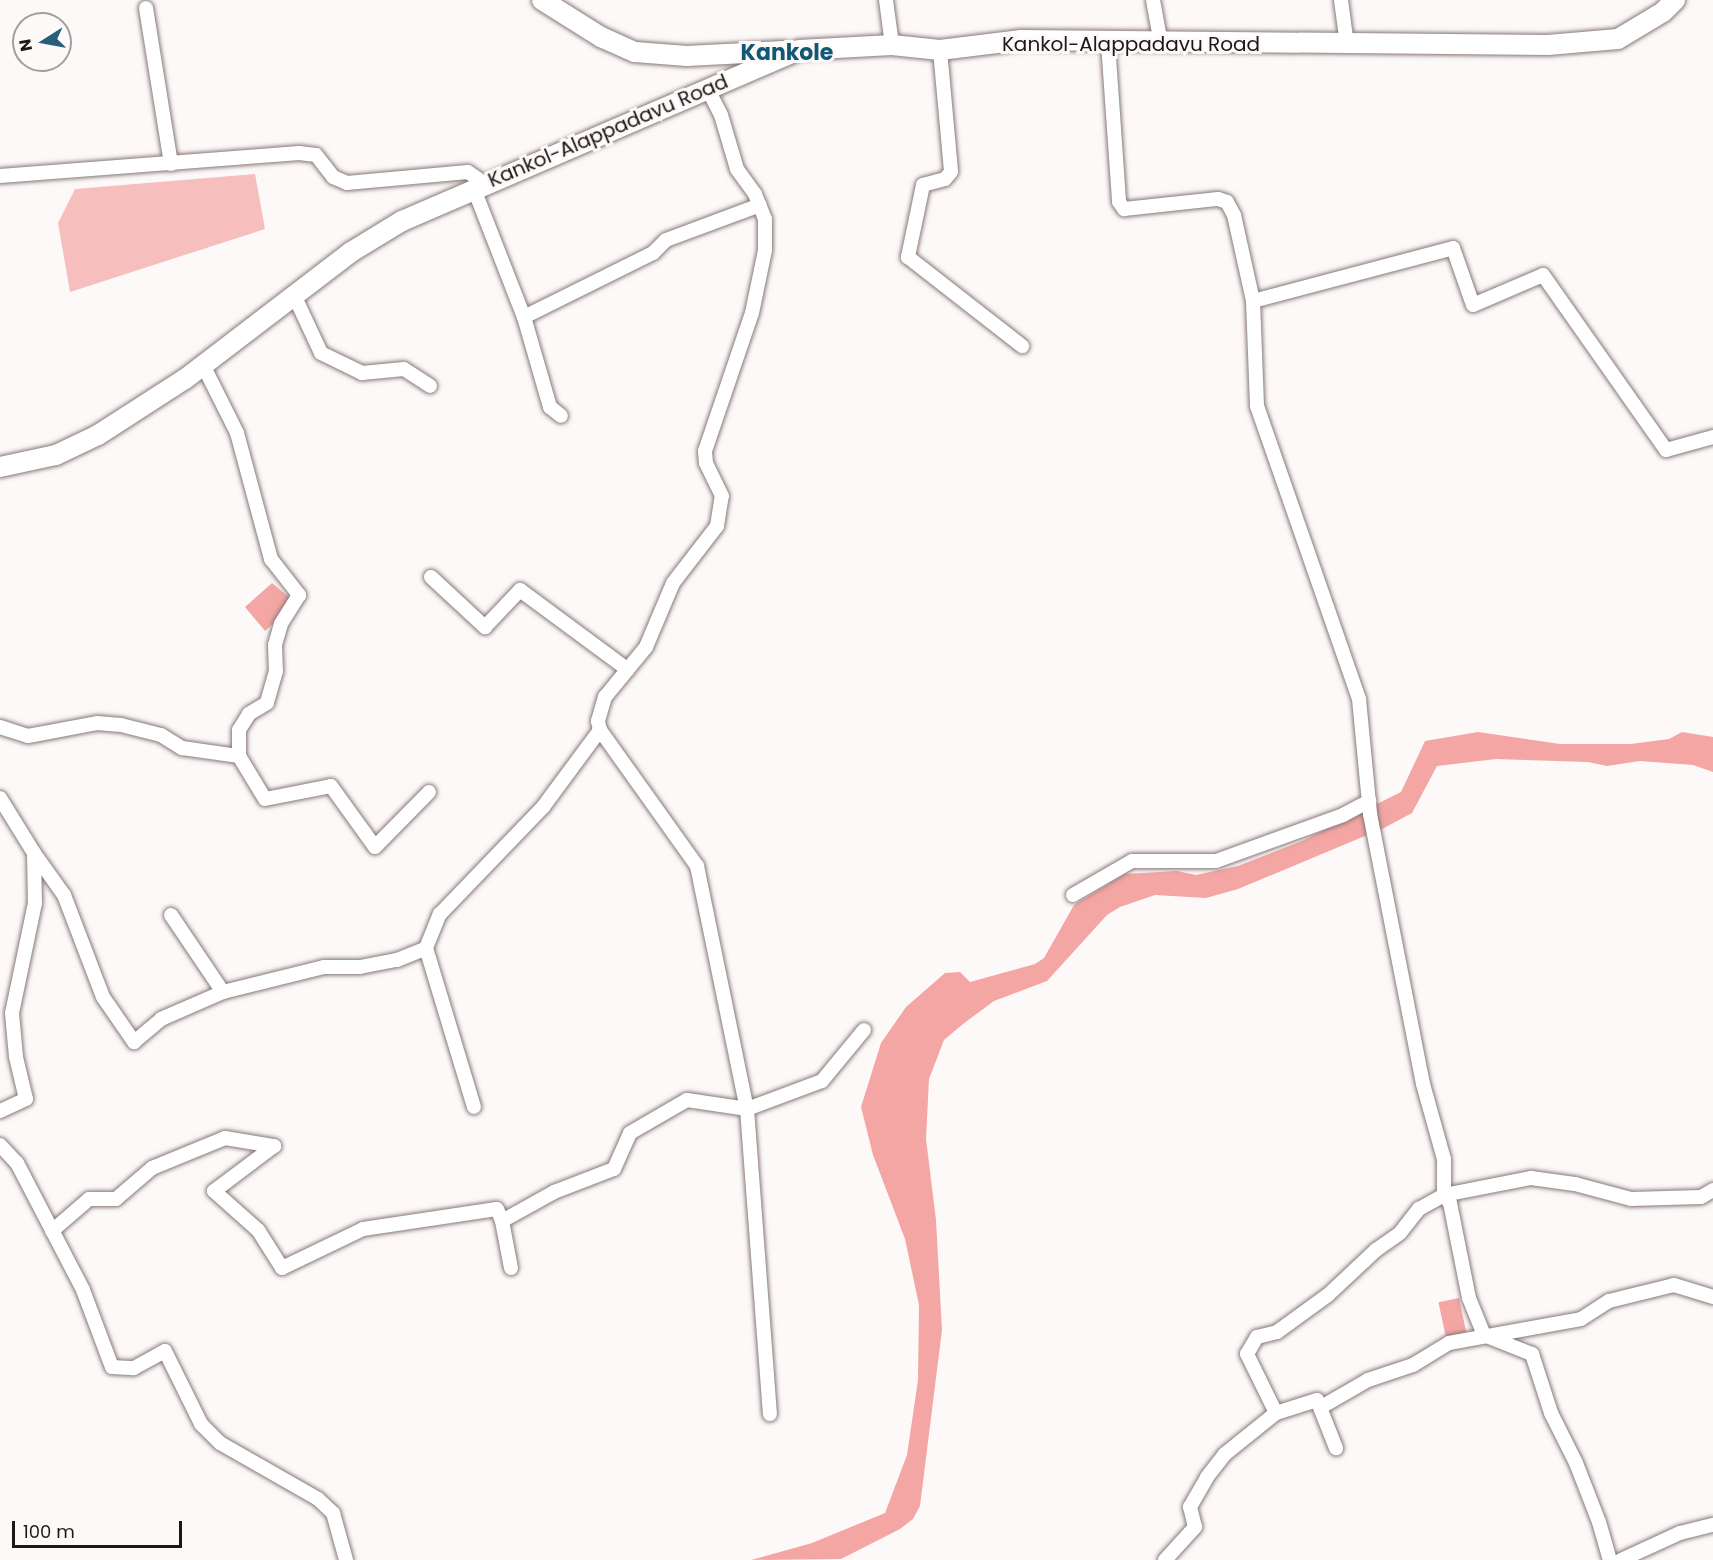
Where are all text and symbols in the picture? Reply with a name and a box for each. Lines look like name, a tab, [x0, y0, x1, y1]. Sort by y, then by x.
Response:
north arrow	[12, 12, 72, 72]
street label: Kankol-Alappadavu Road	[1002, 32, 1260, 56]
text: N	[13, 37, 38, 53]
district label: Kankole	[741, 40, 833, 66]
street label: Kankol-Alappadavu Road	[484, 70, 732, 192]
scale bar	[15, 1509, 184, 1547]
text: 100 m	[23, 1519, 75, 1544]

